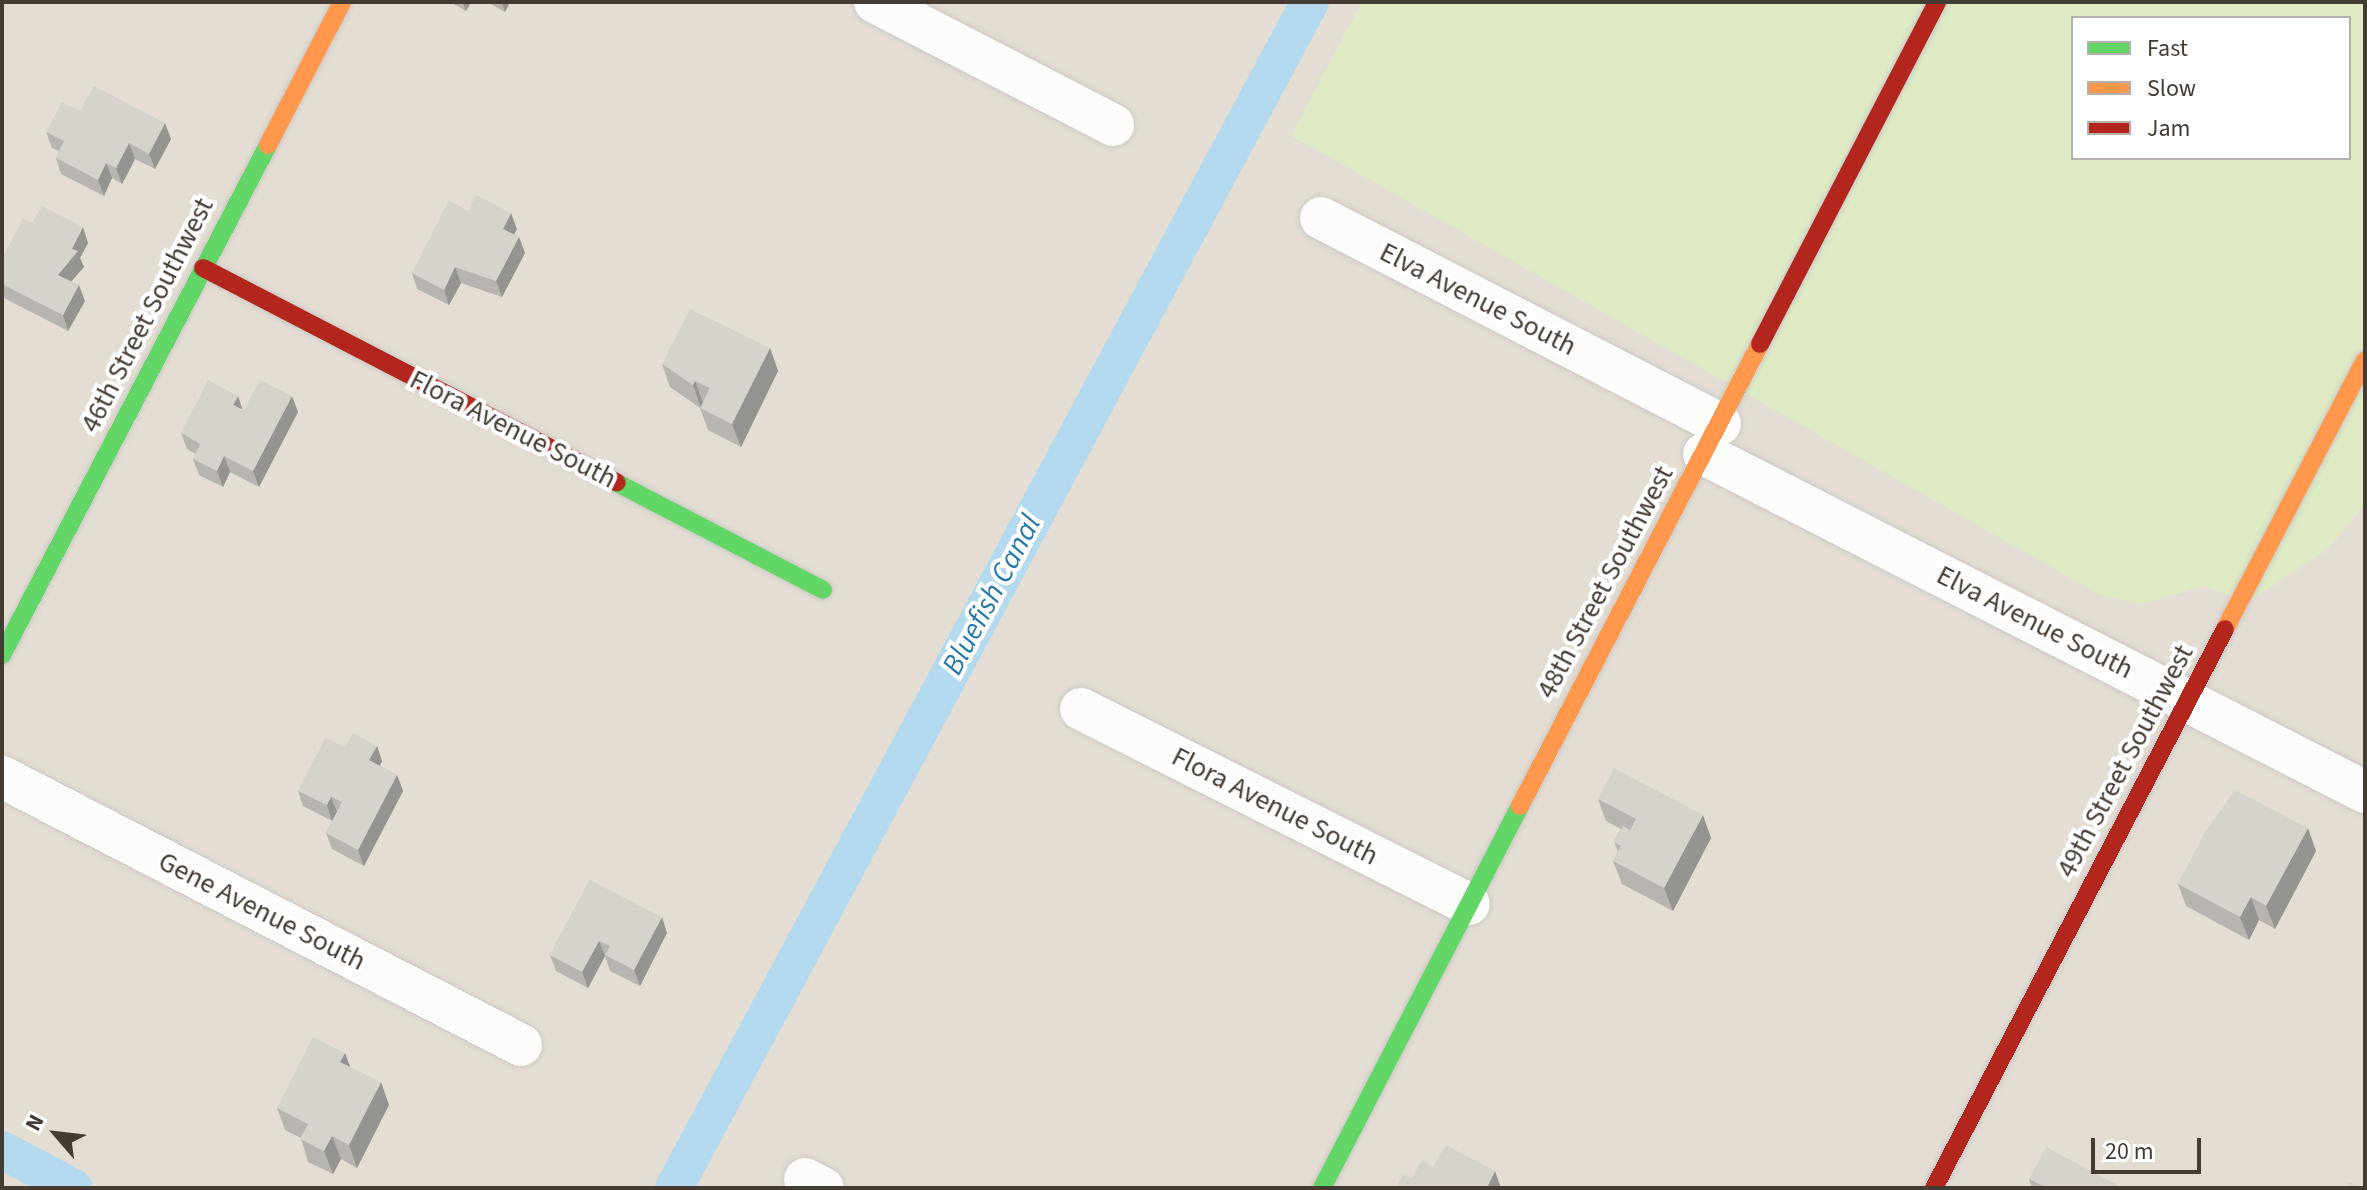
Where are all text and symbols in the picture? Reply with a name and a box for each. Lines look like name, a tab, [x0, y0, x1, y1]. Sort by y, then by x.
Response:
legend	[2071, 16, 2351, 160]
text: Fast	[2147, 31, 2188, 66]
text: Slow	[2147, 71, 2196, 106]
text: Jam	[2147, 111, 2191, 146]
street label: 46th Street Southwest	[73, 192, 221, 438]
street label: Elva Avenue South	[1374, 235, 1582, 363]
street label: Flora Avenue South	[404, 363, 622, 495]
street label: 48th Street Southwest	[1529, 460, 1681, 704]
water label: Bluefish Canal	[935, 509, 1049, 681]
street label: Elva Avenue South	[1931, 558, 2139, 686]
street label: 49th Street Southwest	[2049, 639, 2201, 883]
street label: Flora Avenue South	[1166, 740, 1384, 872]
street label: Gene Avenue South	[153, 844, 371, 978]
north arrow	[16, 1094, 96, 1174]
text: N	[17, 1109, 52, 1137]
scale bar	[2095, 1122, 2205, 1172]
text: 20 m	[2105, 1134, 2154, 1169]

